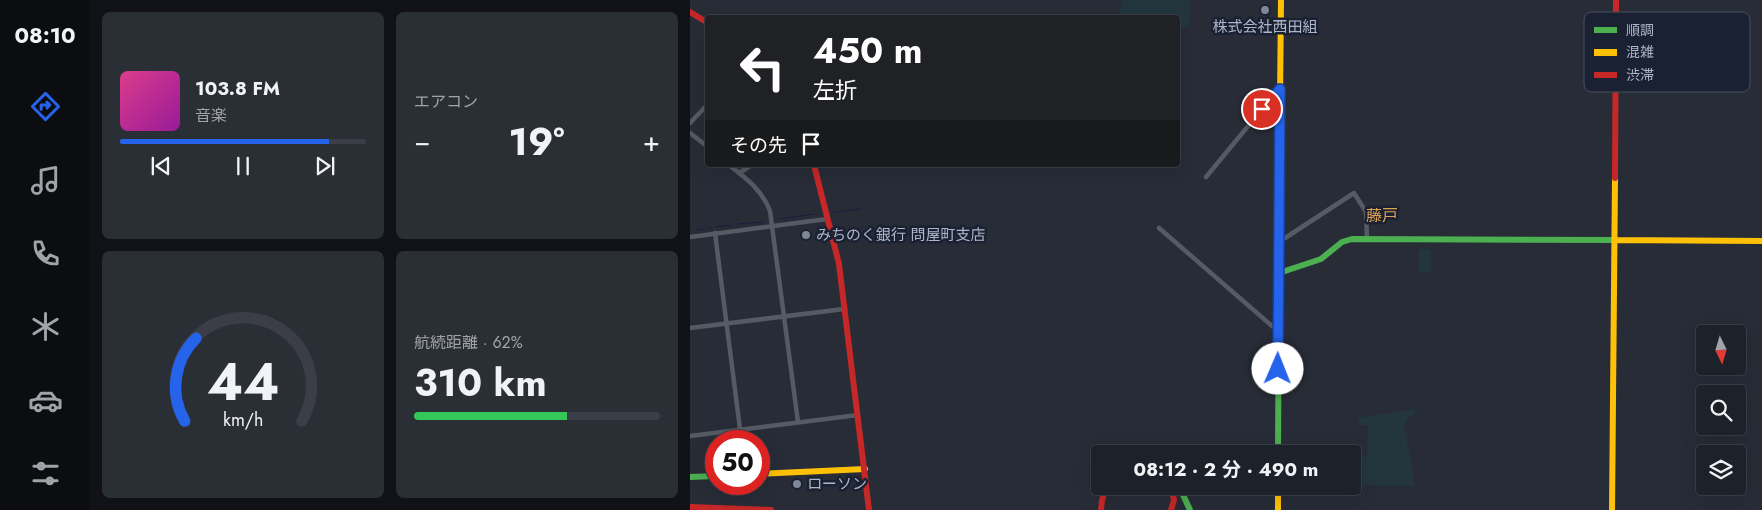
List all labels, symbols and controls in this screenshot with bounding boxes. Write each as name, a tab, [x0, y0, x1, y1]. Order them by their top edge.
marker: 株式会社西田組	[1259, 4, 1271, 16]
legend	[1584, 12, 1750, 92]
place label: 株式会社西田組	[1212, 16, 1318, 38]
text: 08:10	[14, 19, 76, 51]
text: 順調	[1626, 20, 1654, 40]
text: 450 m	[813, 26, 922, 76]
icon: left	[730, 35, 795, 100]
text: 混雑	[1626, 42, 1654, 62]
text: 渋滞	[1626, 65, 1654, 85]
text: 左折	[813, 74, 857, 106]
text: 103.8 FM	[195, 75, 280, 102]
pin	[1241, 88, 1283, 130]
icon: directions	[28, 89, 63, 124]
text: エアコン	[414, 90, 478, 113]
icon: arrive	[1248, 95, 1276, 123]
text: 音楽	[195, 104, 227, 127]
text: 19°	[509, 114, 565, 169]
text: −	[414, 121, 431, 162]
text: +	[643, 121, 660, 162]
icon: arrive	[797, 130, 825, 158]
text: その先	[730, 132, 787, 159]
icon: previous	[147, 152, 175, 180]
icon: pause	[229, 152, 257, 180]
icon: next	[311, 152, 339, 180]
icon: music	[28, 163, 63, 198]
district label: 藤戸	[1366, 204, 1398, 227]
place label: みちのく銀行 問屋町支店	[816, 224, 986, 246]
marker: みちのく銀行 問屋町支店	[800, 229, 812, 241]
icon: phone	[28, 236, 63, 271]
icon: climate	[28, 309, 63, 344]
north arrow	[1696, 325, 1746, 375]
map controls	[1696, 325, 1746, 495]
text: 航続距離 · 62%	[414, 331, 523, 354]
position arrow	[1251, 342, 1303, 394]
text: 44	[207, 344, 279, 420]
text: 310 km	[414, 355, 547, 410]
icon: car	[28, 383, 63, 418]
button: search	[1696, 385, 1746, 435]
text: km/h	[223, 407, 263, 433]
speed limit sign: 50	[705, 430, 770, 495]
button: layers	[1696, 445, 1746, 495]
icon: filters	[28, 456, 63, 491]
text: 08:12 · 2 分 · 490 m	[1134, 456, 1318, 483]
place label: ローソン	[807, 473, 867, 495]
marker: ローソン	[791, 478, 803, 490]

